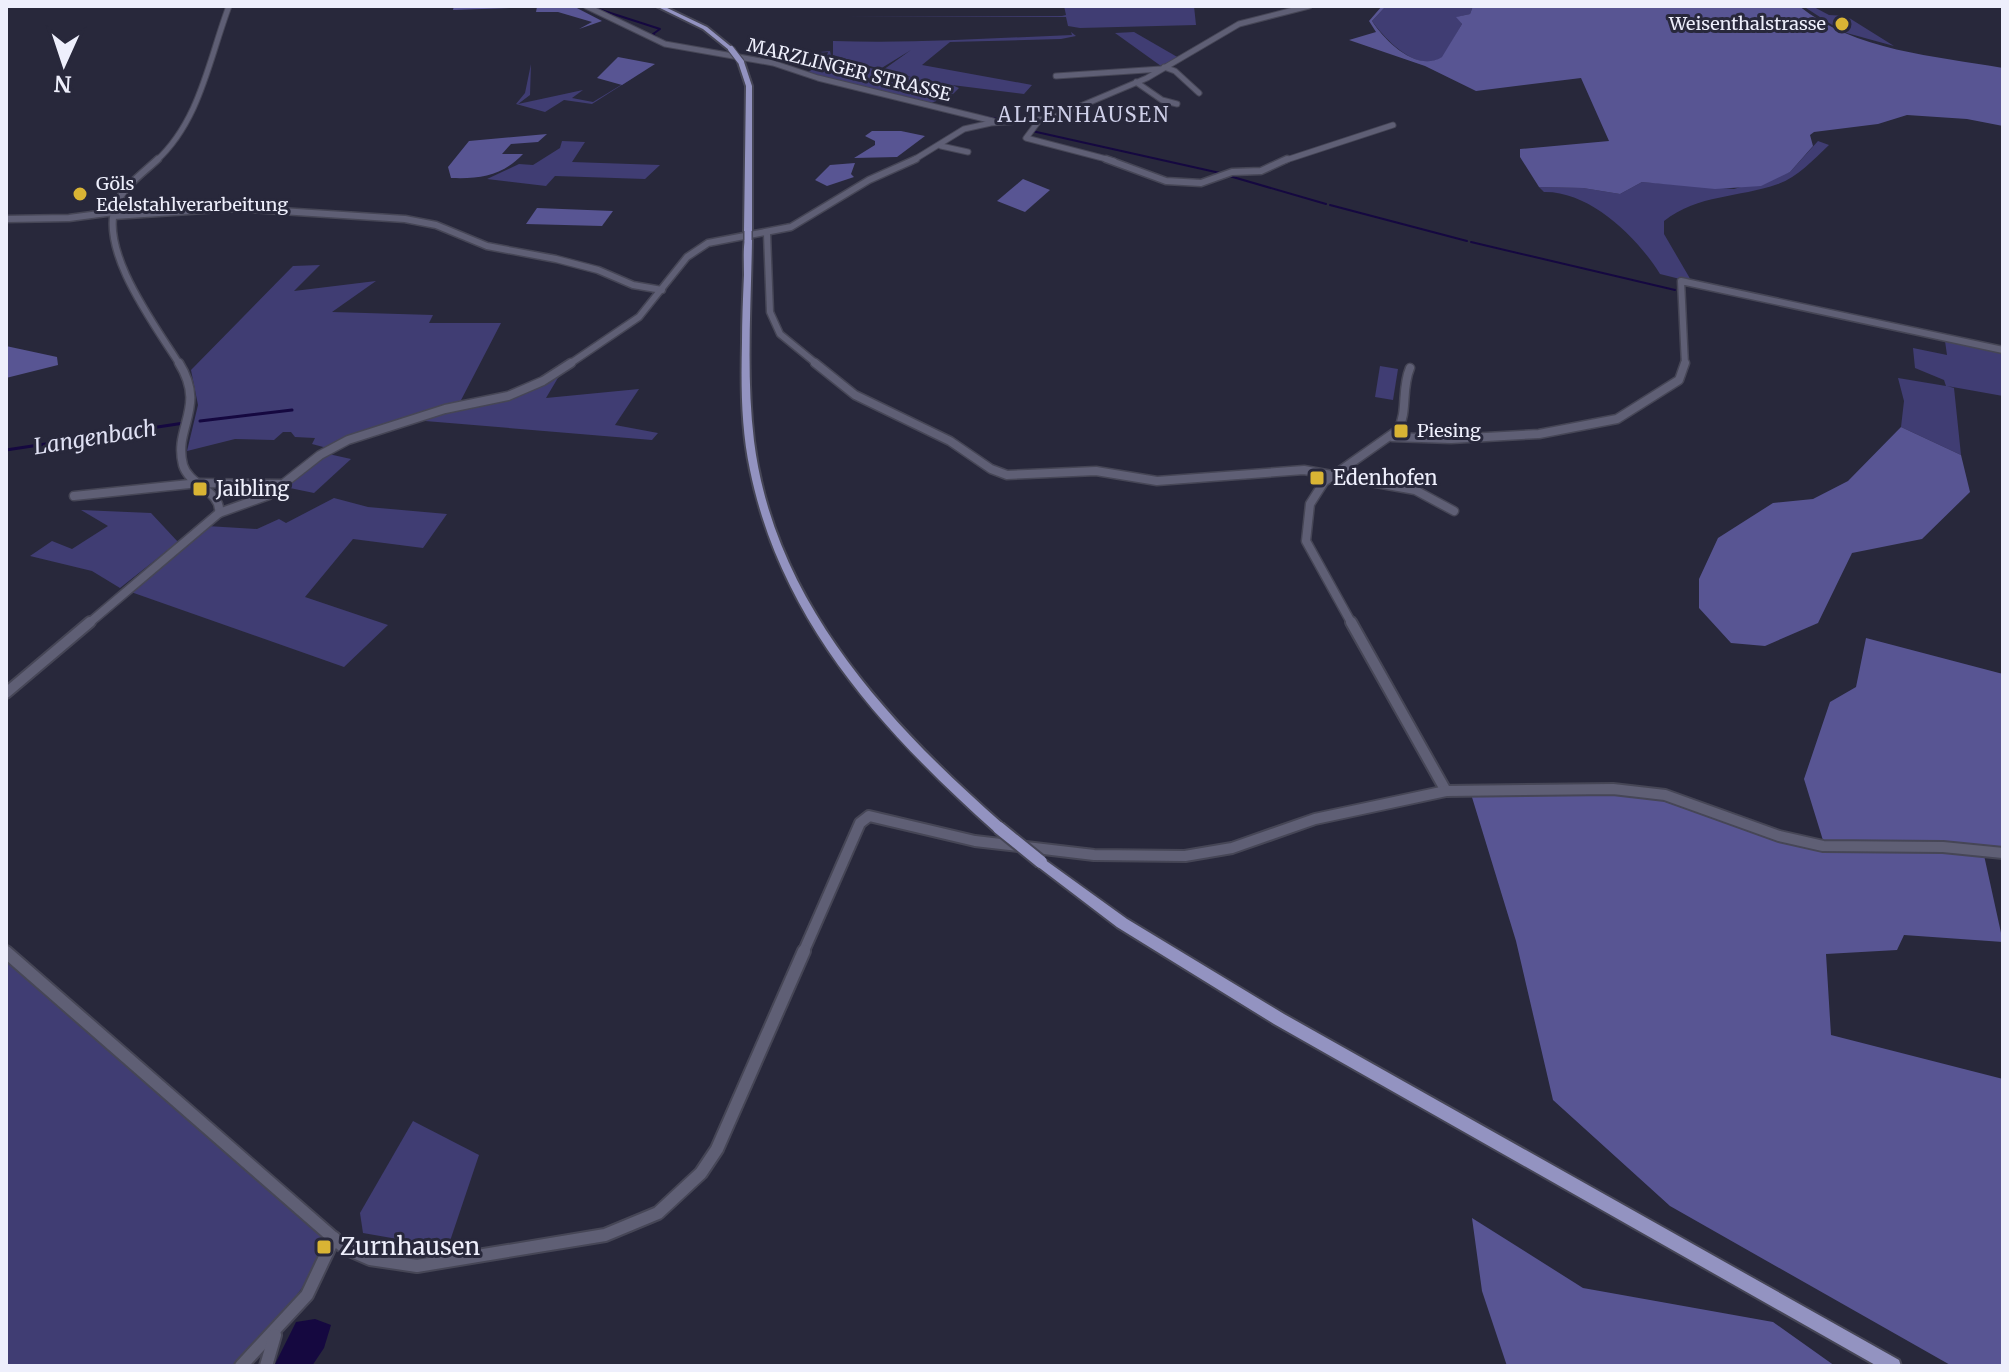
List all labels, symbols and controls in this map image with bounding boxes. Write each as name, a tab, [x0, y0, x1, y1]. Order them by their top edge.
place label: Weisenthalstrasse	[1668, 12, 1826, 35]
marker: Weisenthalstrasse	[1833, 15, 1851, 33]
north arrow	[24, 24, 104, 104]
street label: MARZLINGER STRASSE	[745, 33, 954, 106]
text: N	[53, 70, 72, 98]
district label: ALTENHAUSEN	[997, 102, 1170, 127]
place label: Göls Edelstahlverarbeitung	[96, 172, 288, 216]
marker: Göls Edelstahlverarbeitung	[71, 185, 89, 203]
water label: Langenbach	[32, 413, 158, 461]
place label: Piesing	[1417, 419, 1481, 442]
marker: Piesing	[1392, 422, 1410, 440]
place label: Edenhofen	[1333, 465, 1437, 490]
marker: Edenhofen	[1308, 469, 1326, 487]
place label: Jaibling	[215, 476, 289, 501]
marker: Jaibling	[191, 480, 209, 498]
place label: Zurnhausen	[340, 1231, 480, 1262]
marker: Zurnhausen	[315, 1238, 333, 1256]

